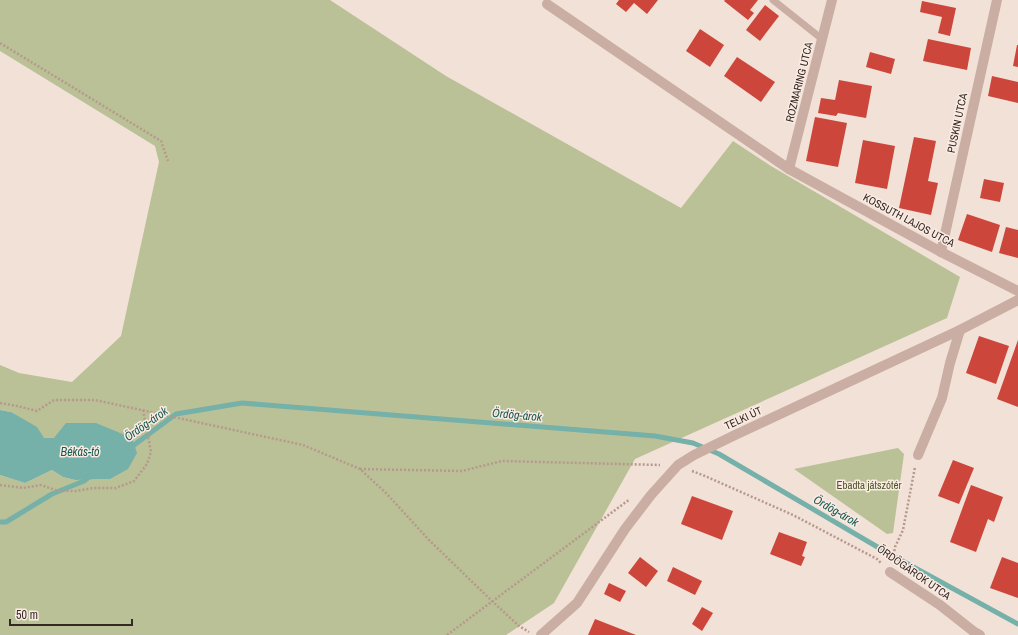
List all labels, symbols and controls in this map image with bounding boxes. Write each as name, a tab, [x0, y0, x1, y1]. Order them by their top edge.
street label: ROZMARING UTCA	[782, 39, 816, 124]
street label: PUSKIN UTCA	[944, 91, 970, 154]
street label: KOSSUTH LAJOS UTCA	[861, 190, 958, 251]
water label: Ördög-árok	[120, 402, 172, 445]
street label: TELKI ÚT	[722, 403, 764, 433]
water label: Ördög-árok	[492, 404, 544, 425]
water label: Békás-tó	[61, 444, 100, 460]
park label: Ebadta játszótér	[836, 478, 902, 492]
water label: Ördög-árok	[810, 491, 863, 531]
street label: ÖRDÖGÁROK UTCA	[874, 541, 954, 603]
scale bar	[10, 601, 132, 627]
text: 50 m	[16, 607, 38, 623]

